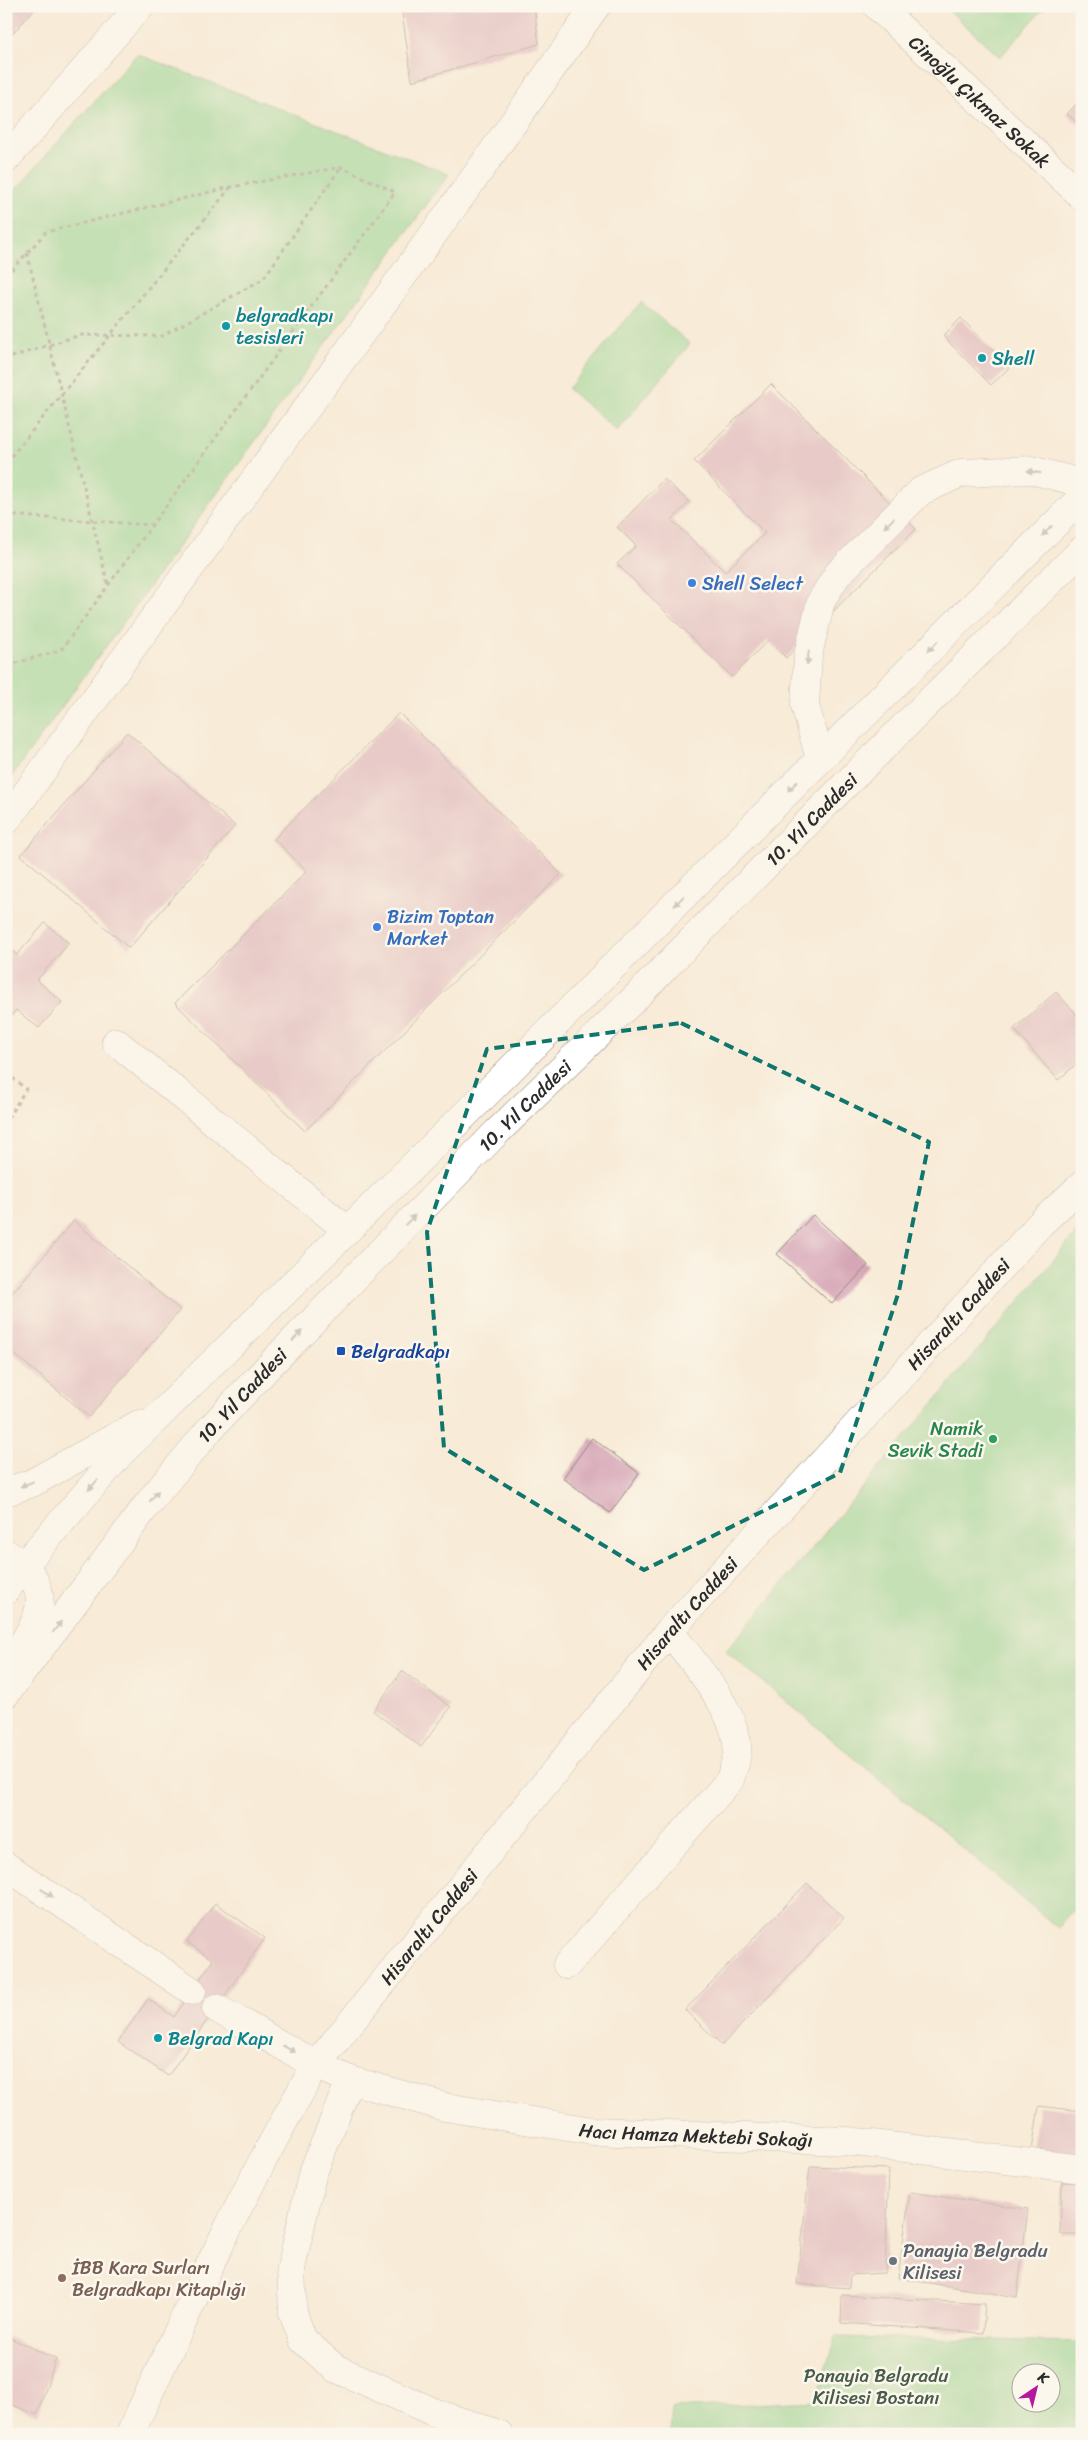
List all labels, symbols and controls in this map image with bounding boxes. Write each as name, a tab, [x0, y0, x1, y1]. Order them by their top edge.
street label: Cinoğlu Çıkmaz Sokak	[901, 27, 1058, 176]
place label: belgradkapı tesisleri	[236, 299, 333, 354]
marker: belgradkapı tesisleri	[220, 320, 232, 332]
place label: Shell	[992, 342, 1035, 375]
marker: Shell	[976, 352, 988, 364]
one-way arrow	[1026, 467, 1042, 475]
one-way arrow	[884, 517, 896, 529]
one-way arrow	[1042, 525, 1054, 537]
place label: Shell Select	[702, 567, 804, 600]
marker: Shell Select	[686, 577, 698, 589]
one-way arrow	[927, 640, 939, 652]
one-way arrow	[804, 650, 812, 666]
street label: 10. Yıl Caddesi	[757, 764, 866, 874]
one-way arrow	[788, 780, 800, 792]
one-way arrow	[673, 895, 685, 907]
place label: Bizim Toptan Market	[387, 900, 494, 955]
marker: Bizim Toptan Market	[371, 921, 383, 933]
street label: 10. Yıl Caddesi	[470, 1051, 580, 1160]
one-way arrow	[404, 1214, 416, 1226]
street label: Hisaraltı Caddesi	[898, 1250, 1019, 1378]
one-way arrow	[291, 1330, 303, 1342]
place label: Belgradkapı	[351, 1335, 450, 1368]
street label: 10. Yıl Caddesi	[189, 1339, 296, 1451]
marker: Belgradkapı	[335, 1345, 347, 1357]
place label: Namik Sevik Stadi	[888, 1412, 984, 1467]
marker: Namik Sevik Stadi	[987, 1433, 999, 1445]
one-way arrow	[87, 1479, 99, 1491]
one-way arrow	[19, 1480, 34, 1488]
one-way arrow	[148, 1490, 159, 1503]
street label: Hisaraltı Caddesi	[627, 1548, 747, 1677]
one-way arrow	[51, 1621, 62, 1634]
street label: Hisaraltı Caddesi	[371, 1860, 487, 1992]
one-way arrow	[40, 1888, 54, 1898]
place label: Belgrad Kapı	[168, 2022, 273, 2055]
marker: Belgrad Kapı	[152, 2032, 164, 2044]
one-way arrow	[282, 2045, 295, 2054]
street label: Hacı Hamza Mektebi Sokağı	[577, 2113, 813, 2157]
place label: Panayia Belgradu Kilisesi	[903, 2234, 1048, 2289]
place label: İBB Kara Surları Belgradkapı Kitaplığı	[71, 2251, 246, 2306]
marker: Panayia Belgradu Kilisesi	[887, 2255, 899, 2267]
marker: İBB Kara Surları Belgradkapı Kitaplığı	[56, 2272, 68, 2284]
park label: Panayia Belgradu Kilisesi Bostanı	[804, 2359, 948, 2414]
north arrow	[1010, 2362, 1060, 2412]
text: K	[1032, 2365, 1055, 2391]

